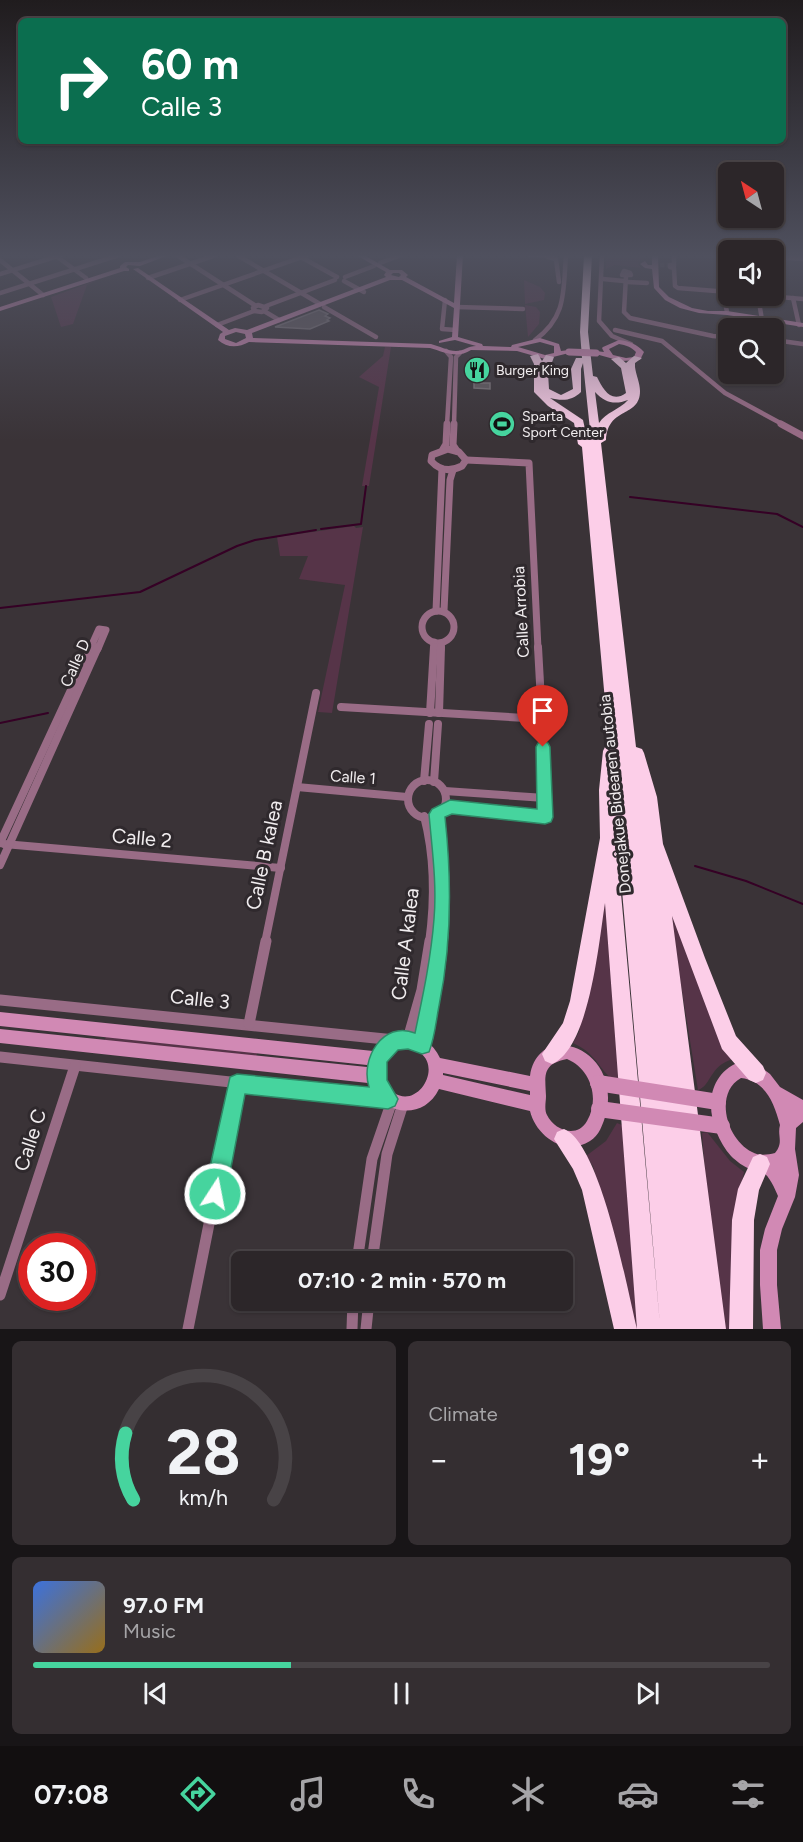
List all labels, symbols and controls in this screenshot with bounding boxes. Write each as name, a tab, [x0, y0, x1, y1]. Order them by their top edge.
text: 60 m	[141, 39, 239, 90]
icon: right	[42, 42, 120, 120]
text: Calle 3	[141, 90, 222, 123]
north arrow	[718, 162, 784, 228]
map controls	[718, 162, 784, 384]
button: sound	[718, 240, 784, 306]
button: search	[718, 318, 784, 384]
restaurant icon: Burger King	[462, 355, 492, 385]
place label: Burger King	[496, 362, 569, 379]
place label: Sparta Sport Center	[522, 408, 604, 441]
sports icon: Sparta Sport Center	[487, 409, 517, 439]
street label: Calle Arrobia	[509, 566, 533, 658]
street label: Calle D	[56, 636, 94, 690]
pin	[517, 685, 568, 747]
street label: Donejakue Bidearen autobia	[595, 693, 635, 895]
icon: arrive	[526, 694, 559, 727]
street label: Calle 1	[329, 766, 377, 788]
street label: Calle B kalea	[241, 798, 287, 912]
street label: Calle 2	[111, 823, 173, 853]
street label: Calle A kalea	[386, 886, 424, 1002]
street label: Calle 3	[169, 984, 231, 1014]
street label: Calle C	[9, 1106, 51, 1174]
position arrow	[183, 1162, 247, 1226]
speed limit sign: 30	[18, 1233, 96, 1311]
text: 07:10 · 2 min · 570 m	[298, 1267, 506, 1294]
text: Climate	[429, 1402, 498, 1426]
text: 28	[167, 1415, 241, 1490]
text: 19°	[568, 1432, 630, 1486]
text: −	[429, 1440, 449, 1479]
text: +	[749, 1440, 770, 1479]
text: km/h	[179, 1485, 228, 1510]
text: 97.0 FM	[123, 1592, 204, 1619]
text: Music	[123, 1619, 176, 1643]
icon: previous	[139, 1677, 172, 1710]
icon: pause	[385, 1677, 418, 1710]
icon: next	[631, 1677, 664, 1710]
icon: directions	[177, 1773, 219, 1815]
icon: music	[287, 1773, 329, 1815]
icon: phone	[397, 1773, 439, 1815]
icon: climate	[507, 1773, 549, 1815]
icon: car	[617, 1773, 659, 1815]
icon: filters	[727, 1773, 769, 1815]
text: 07:08	[34, 1778, 109, 1811]

